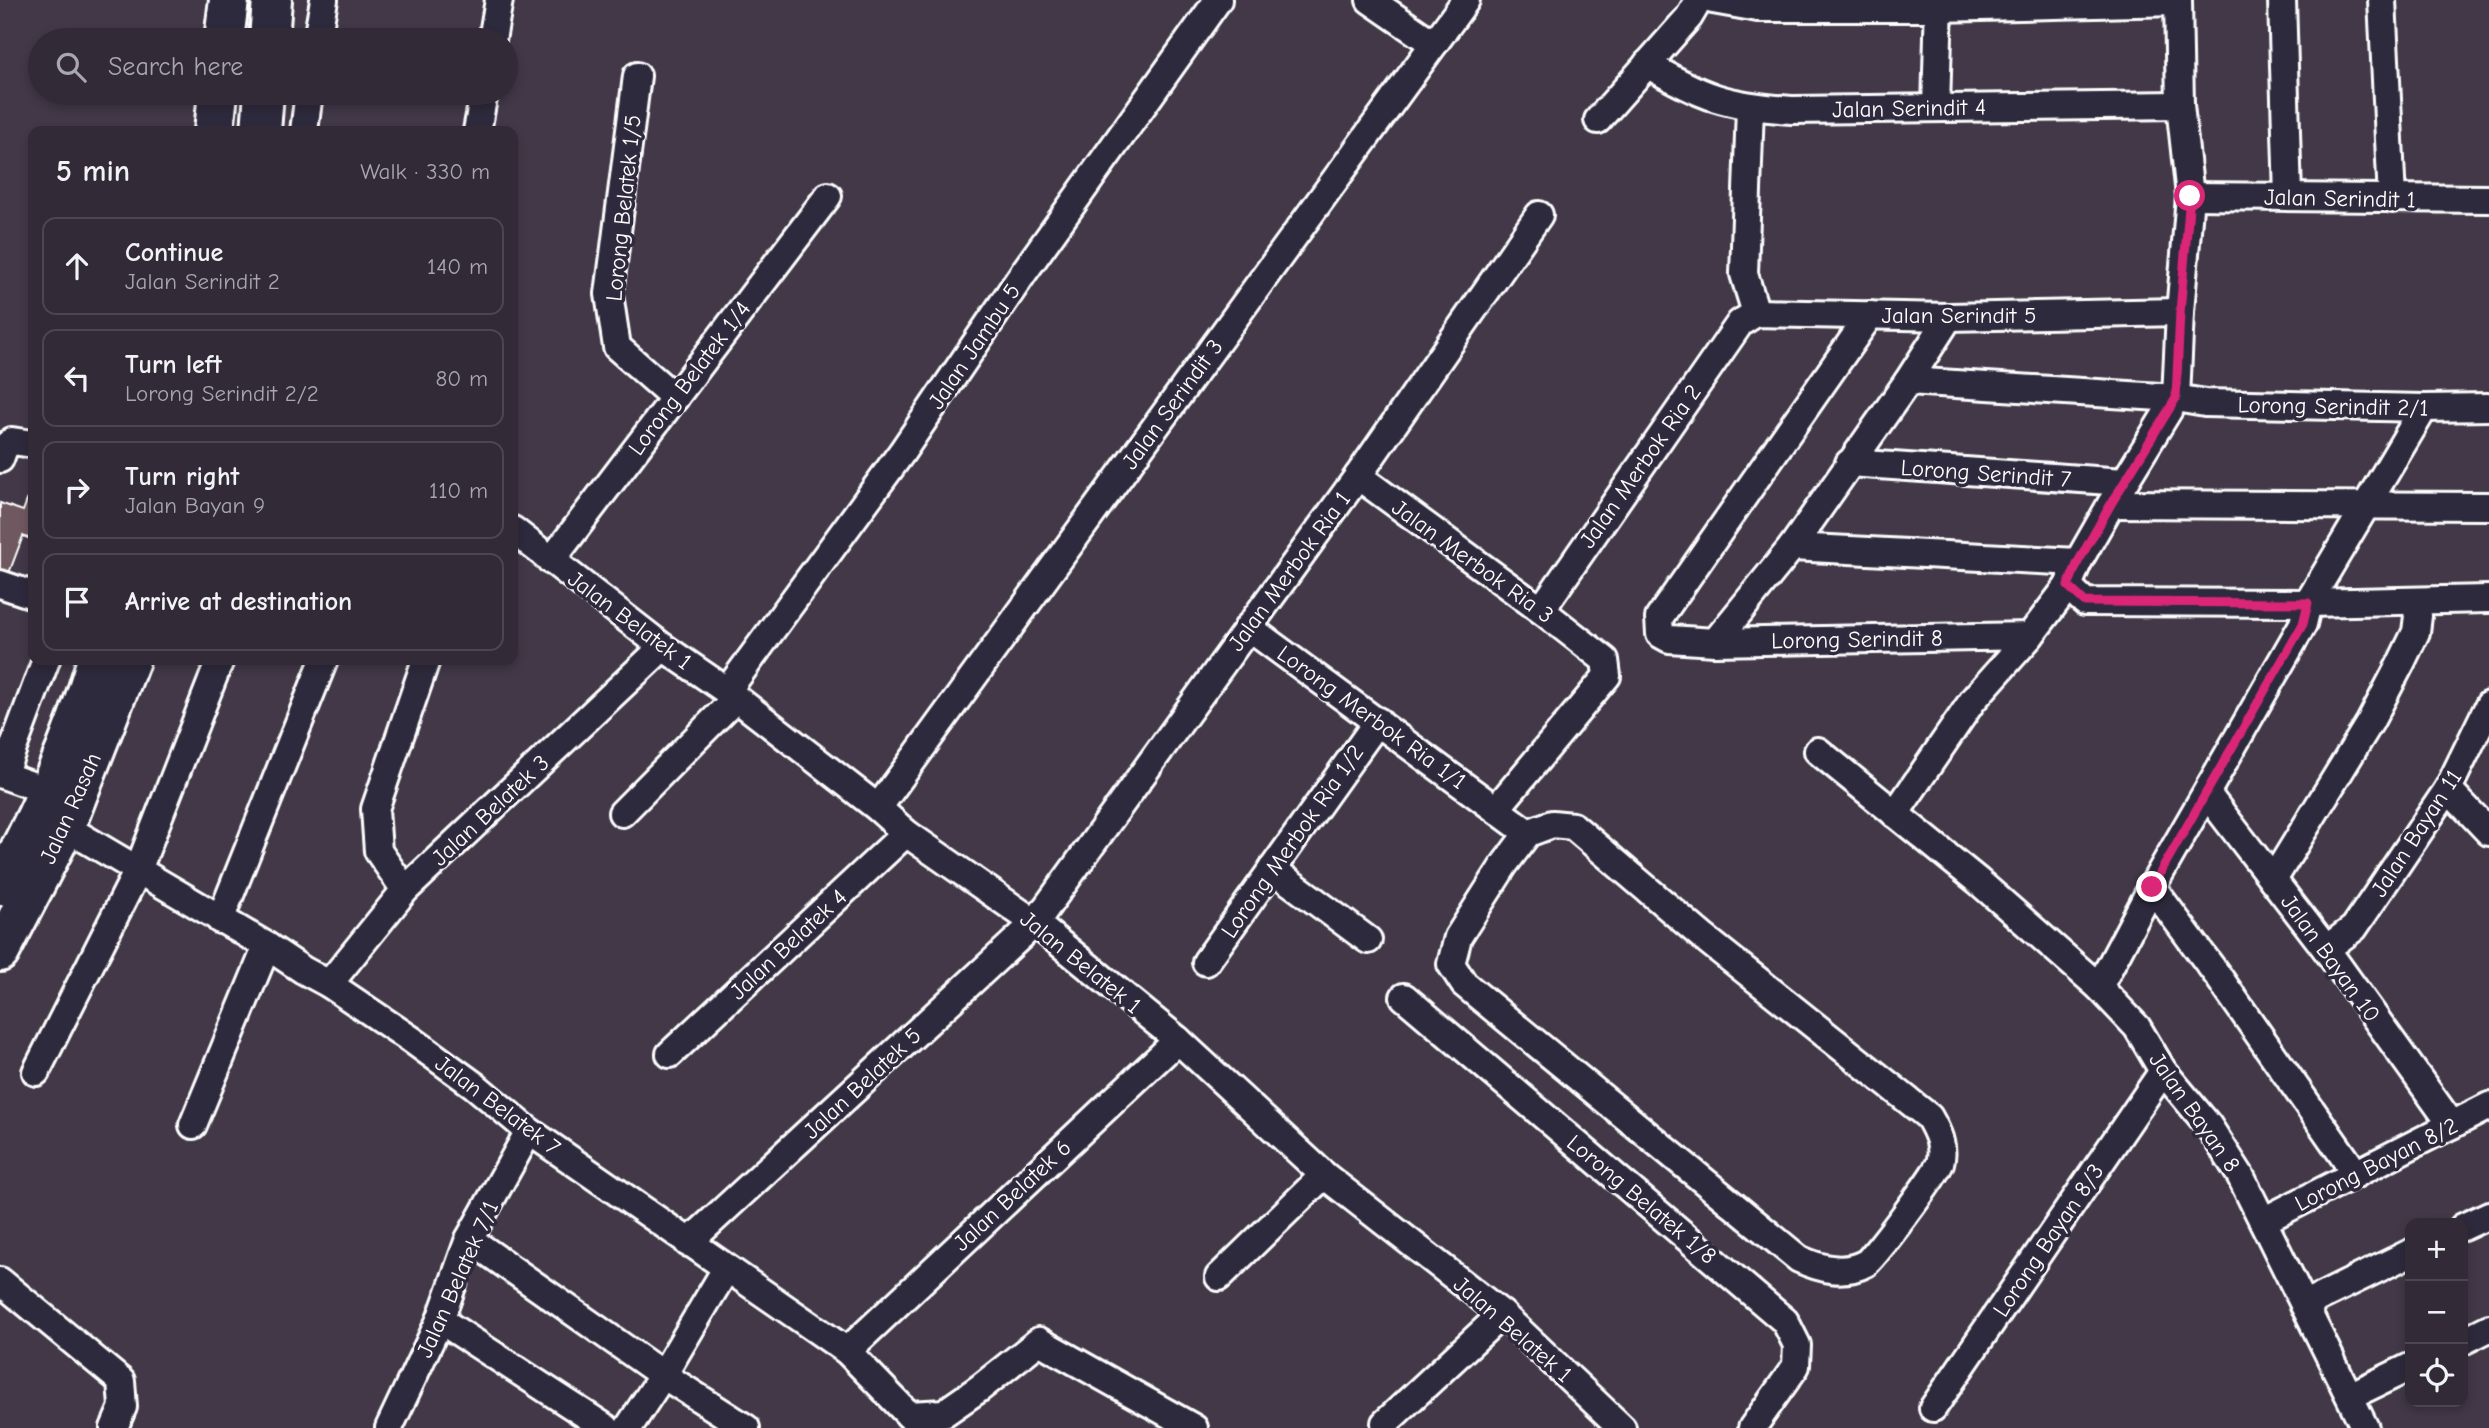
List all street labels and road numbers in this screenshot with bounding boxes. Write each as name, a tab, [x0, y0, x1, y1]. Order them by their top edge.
street label: Jalan Serindit 4	[1832, 94, 1986, 123]
street label: Lorong Belatek 1/5	[600, 113, 647, 303]
street label: Jalan Serindit 1	[2264, 184, 2416, 213]
street label: Jalan Jambu 5	[923, 279, 1026, 414]
street label: Lorong Belatek 1/4	[623, 296, 756, 461]
street label: Jalan Serindit 5	[1881, 302, 2037, 329]
street label: Jalan Serindit 3	[1116, 334, 1229, 475]
street label: Jalan Merbok Ria 2	[1574, 379, 1707, 553]
street label: Lorong Serindit 2/1	[2237, 391, 2429, 422]
street label: Lorong Serindit 7	[1900, 454, 2072, 493]
street label: Jalan Merbok Ria 1	[1222, 486, 1356, 656]
street label: Jalan Merbok Ria 3	[1387, 494, 1559, 629]
street label: Jalan Belatek 1	[563, 565, 697, 676]
street label: Lorong Serindit 8	[1771, 625, 1943, 654]
street label: Lorong Merbok Ria 1/1	[1272, 640, 1471, 795]
street label: Lorong Merbok Ria 1/2	[1215, 739, 1369, 943]
street label: Jalan Rasah	[34, 748, 107, 868]
street label: Jalan Belatek 3	[426, 749, 554, 871]
street label: Jalan Bayan 11	[2365, 765, 2468, 902]
street label: Jalan Belatek 4	[724, 883, 852, 1005]
street label: Jalan Bayan 10	[2275, 889, 2386, 1027]
street label: Jalan Belatek 1	[1015, 905, 1147, 1019]
street label: Jalan Belatek 5	[798, 1022, 927, 1145]
street label: Jalan Bayan 8	[2143, 1047, 2246, 1177]
street label: Jalan Belatek 7	[430, 1050, 566, 1161]
street label: Lorong Bayan 8/2	[2290, 1112, 2462, 1217]
street label: Lorong Belatek 1/8	[1561, 1129, 1722, 1270]
street label: Jalan Belatek 6	[948, 1134, 1077, 1257]
street label: Lorong Bayan 8/3	[1987, 1159, 2110, 1322]
street label: Jalan Belatek 7/1	[411, 1197, 504, 1362]
street label: Jalan Belatek 1	[1448, 1271, 1577, 1388]

